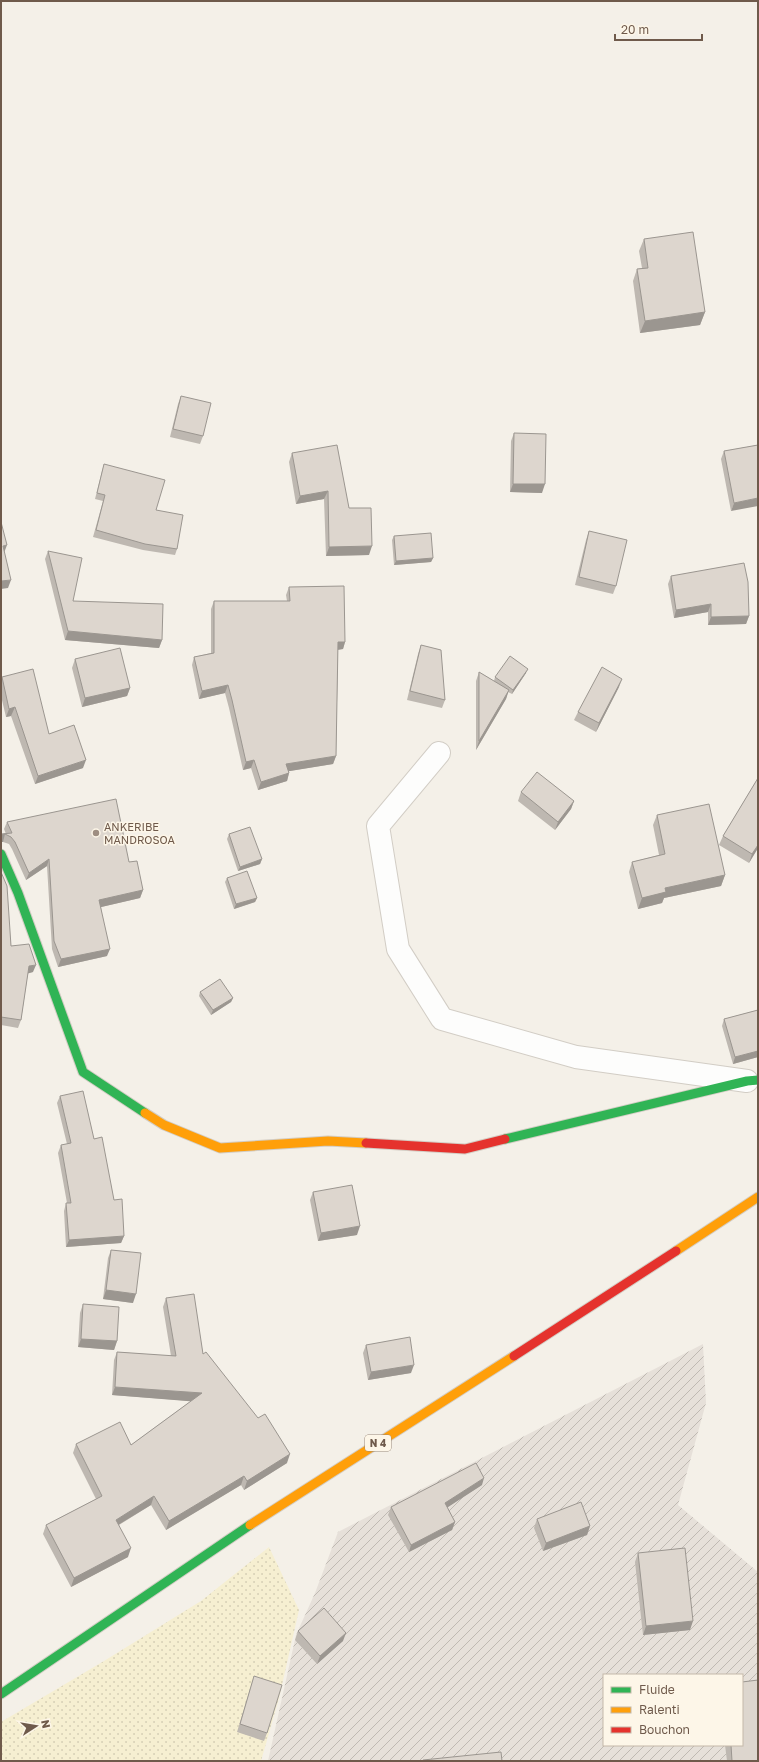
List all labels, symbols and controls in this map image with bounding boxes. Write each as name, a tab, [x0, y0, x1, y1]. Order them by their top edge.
scale bar	[615, 16, 702, 42]
text: 20 m	[621, 22, 649, 37]
place label: ANKERIBE MANDROSOA	[104, 820, 175, 846]
marker: ANKERIBE MANDROSOA	[91, 828, 101, 838]
road number: N 4	[365, 1435, 391, 1451]
legend	[603, 1674, 743, 1746]
text: Fluide	[639, 1682, 675, 1697]
text: Ralenti	[639, 1702, 680, 1717]
north arrow	[16, 1706, 56, 1746]
text: N	[39, 1718, 53, 1729]
text: Bouchon	[639, 1722, 690, 1737]

